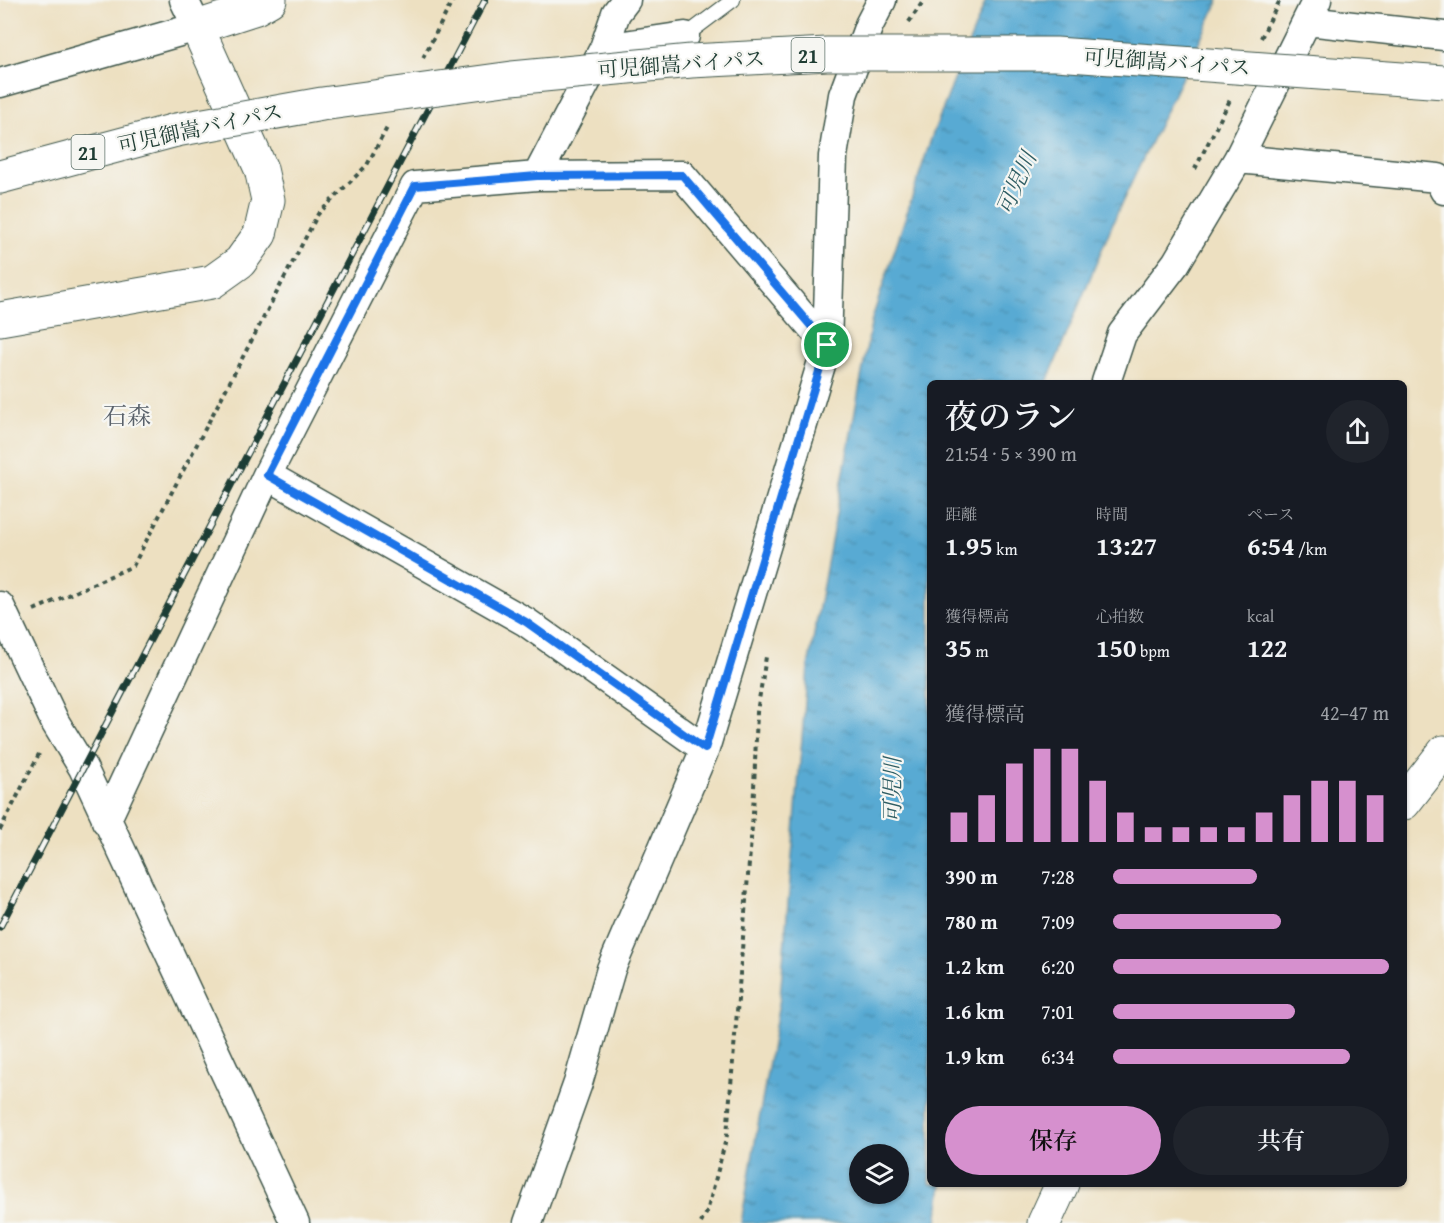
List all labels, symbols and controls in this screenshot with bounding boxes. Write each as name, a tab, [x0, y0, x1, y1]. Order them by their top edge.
road number: 21	[792, 38, 824, 72]
street label: 可児御嵩バイパス	[1082, 41, 1252, 83]
street label: 可児御嵩バイパス	[596, 43, 766, 85]
street label: 可児御嵩バイパス	[115, 95, 285, 161]
road number: 21	[72, 135, 104, 169]
water label: 可児川	[988, 145, 1045, 220]
pin	[801, 319, 852, 370]
icon: arrive	[810, 328, 843, 361]
text: 夜のラン	[945, 392, 1077, 440]
district label: 石森	[103, 398, 151, 433]
button: share	[1326, 400, 1389, 463]
text: 21:54 · 5 × 390 m	[945, 439, 1077, 468]
text: 距離	[945, 502, 977, 526]
text: 時間	[1096, 502, 1128, 526]
text: ペース	[1247, 502, 1294, 526]
text: 1.95	[945, 526, 993, 565]
text: 13:27	[1096, 526, 1157, 565]
text: 6:54	[1247, 526, 1295, 565]
text: km	[993, 537, 1017, 561]
text: /km	[1295, 537, 1327, 561]
text: 獲得標高	[945, 604, 1009, 628]
text: 心拍数	[1096, 604, 1144, 628]
text: kcal	[1247, 604, 1274, 628]
text: 35	[945, 628, 972, 667]
text: 150	[1096, 628, 1136, 667]
text: 122	[1247, 628, 1287, 667]
text: m	[972, 639, 989, 663]
text: bpm	[1136, 639, 1170, 663]
text: 42–47 m	[1320, 698, 1389, 727]
text: 獲得標高	[945, 699, 1025, 728]
water label: 可児川	[876, 755, 908, 823]
text: 390 m	[945, 862, 998, 891]
text: 7:28	[1041, 862, 1075, 891]
text: 780 m	[945, 907, 998, 936]
text: 7:09	[1041, 907, 1075, 936]
text: 1.2 km	[945, 952, 1004, 981]
text: 6:20	[1041, 952, 1075, 981]
text: 1.6 km	[945, 997, 1004, 1026]
text: 7:01	[1041, 997, 1075, 1026]
text: 1.9 km	[945, 1042, 1004, 1071]
text: 6:34	[1041, 1042, 1075, 1071]
button: 保存	[945, 1106, 1161, 1175]
button: 共有	[1173, 1106, 1389, 1175]
map controls	[849, 1144, 909, 1204]
button: layers	[849, 1144, 909, 1204]

